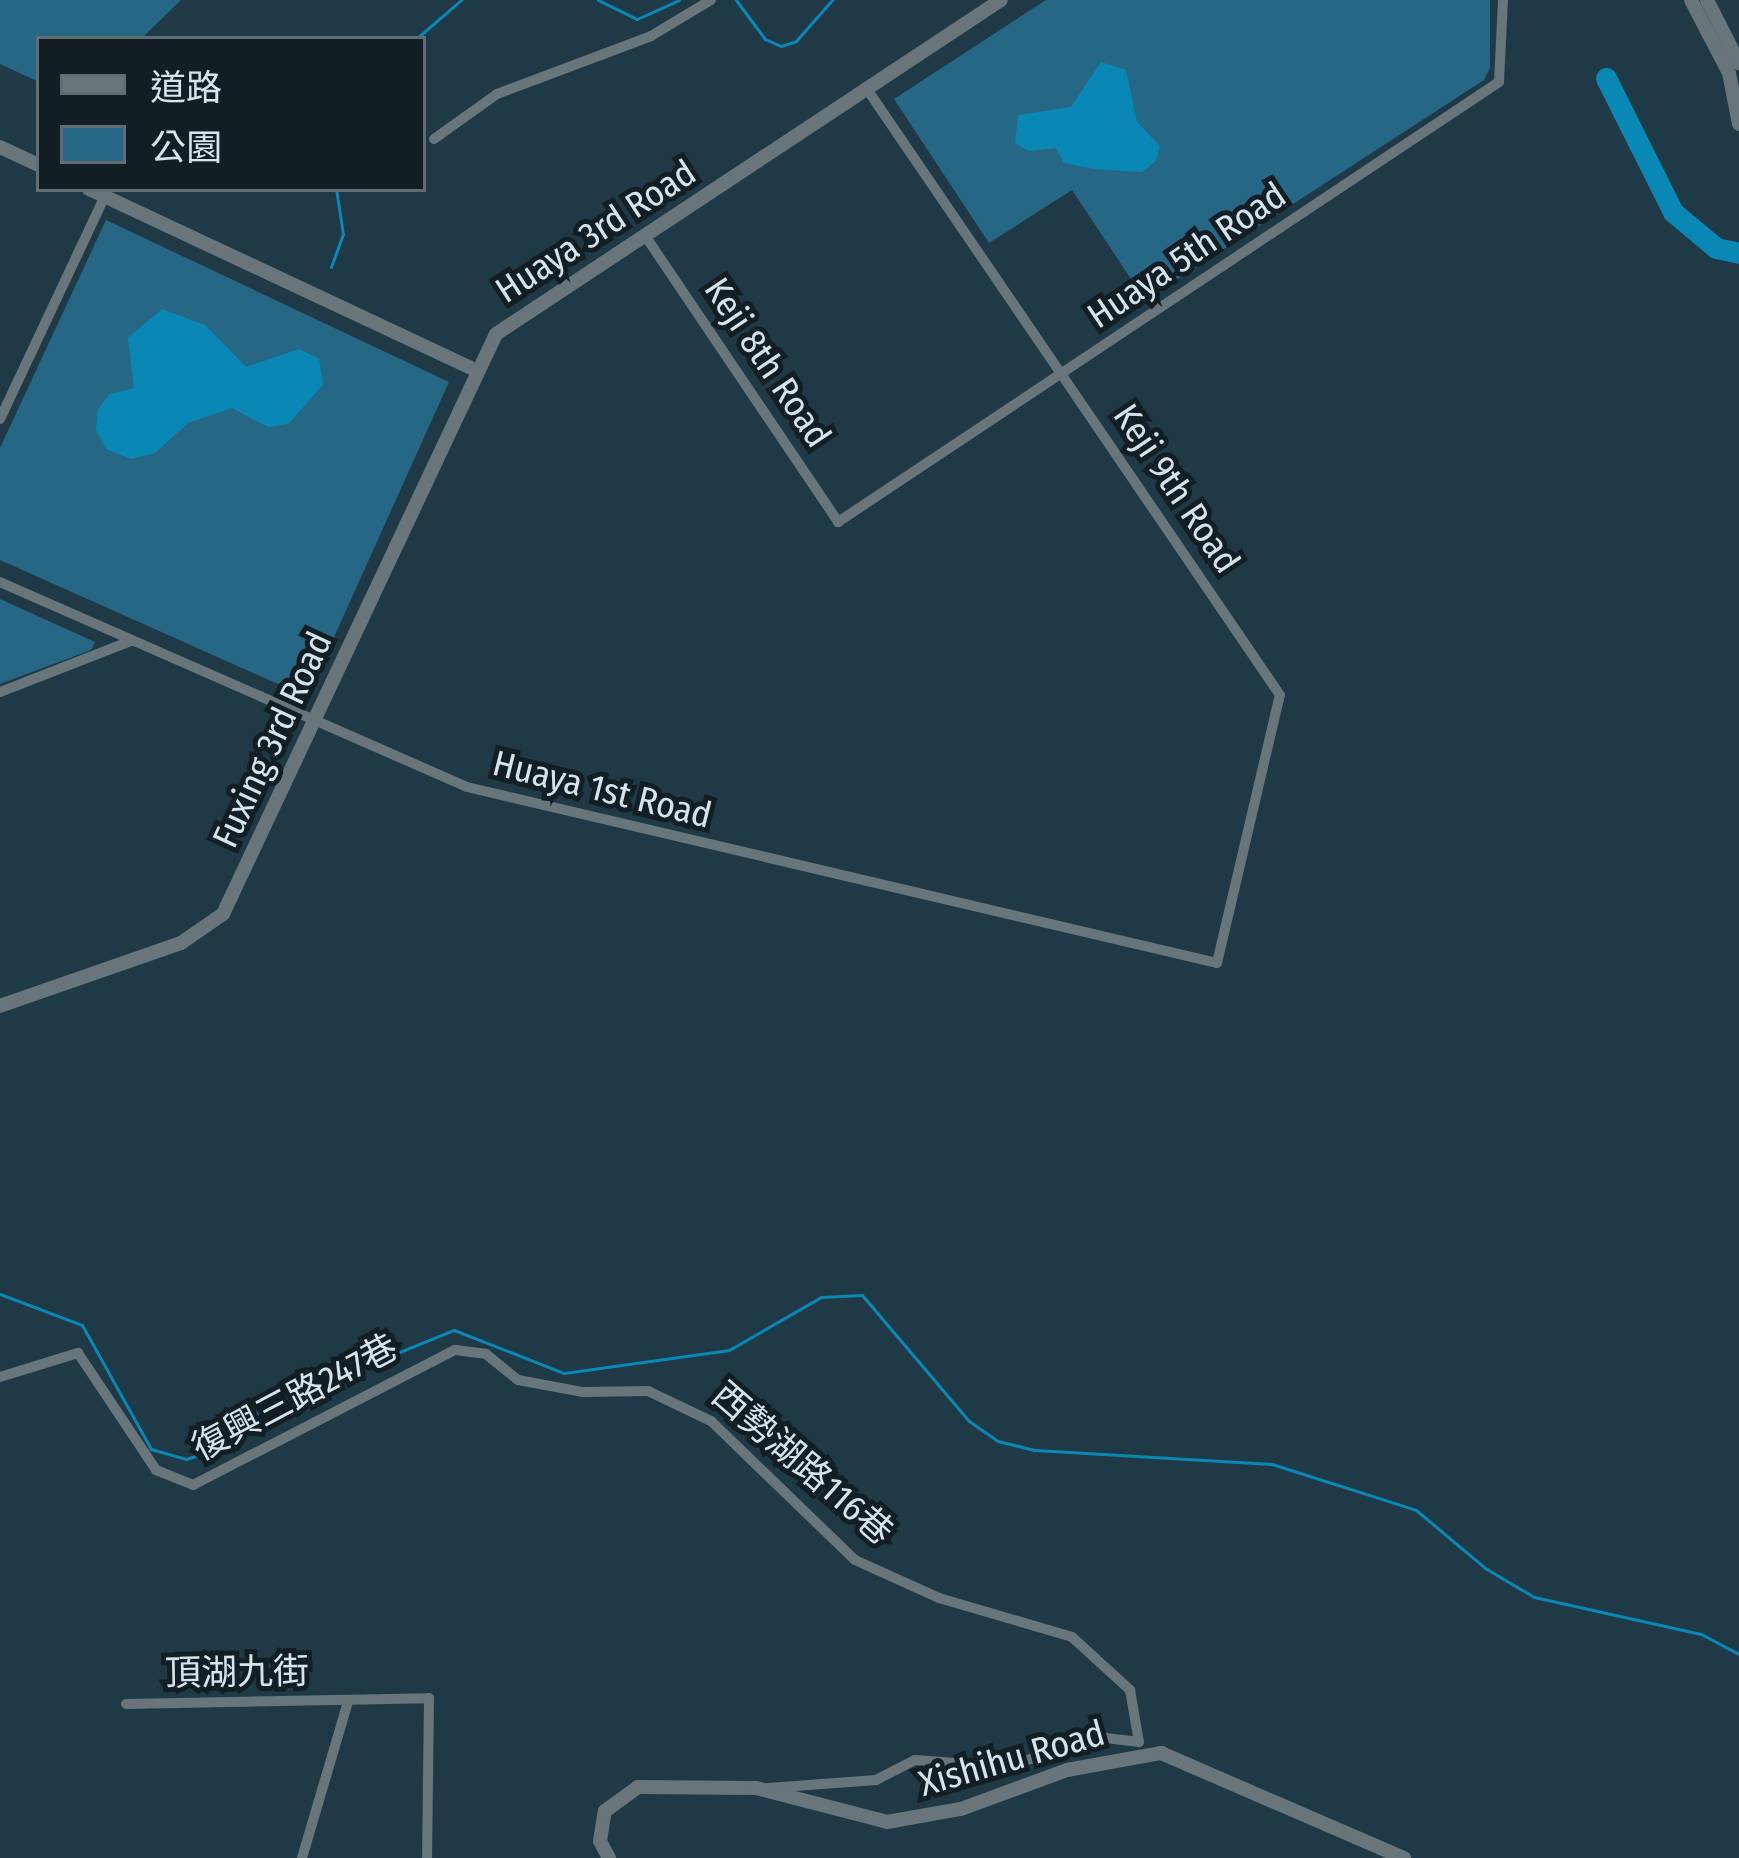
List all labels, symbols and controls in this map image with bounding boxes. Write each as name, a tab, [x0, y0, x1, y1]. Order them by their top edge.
legend	[36, 36, 426, 192]
text: 道路	[150, 66, 222, 110]
text: 公園	[150, 126, 222, 170]
street label: Huaya 3rd Road	[488, 151, 704, 313]
street label: Huaya 5th Road	[1080, 174, 1294, 338]
street label: Keji 8th Road	[695, 270, 839, 456]
street label: Keji 9th Road	[1104, 396, 1248, 582]
street label: Fuxing 3rd Road	[204, 625, 342, 855]
street label: Huaya 1st Road	[488, 742, 716, 838]
street label: 復興三路247巷	[185, 1326, 405, 1470]
street label: 西勢湖路116巷	[703, 1374, 901, 1554]
street label: 頂湖九街	[165, 1650, 309, 1696]
street label: Xishihu Road	[914, 1712, 1110, 1806]

